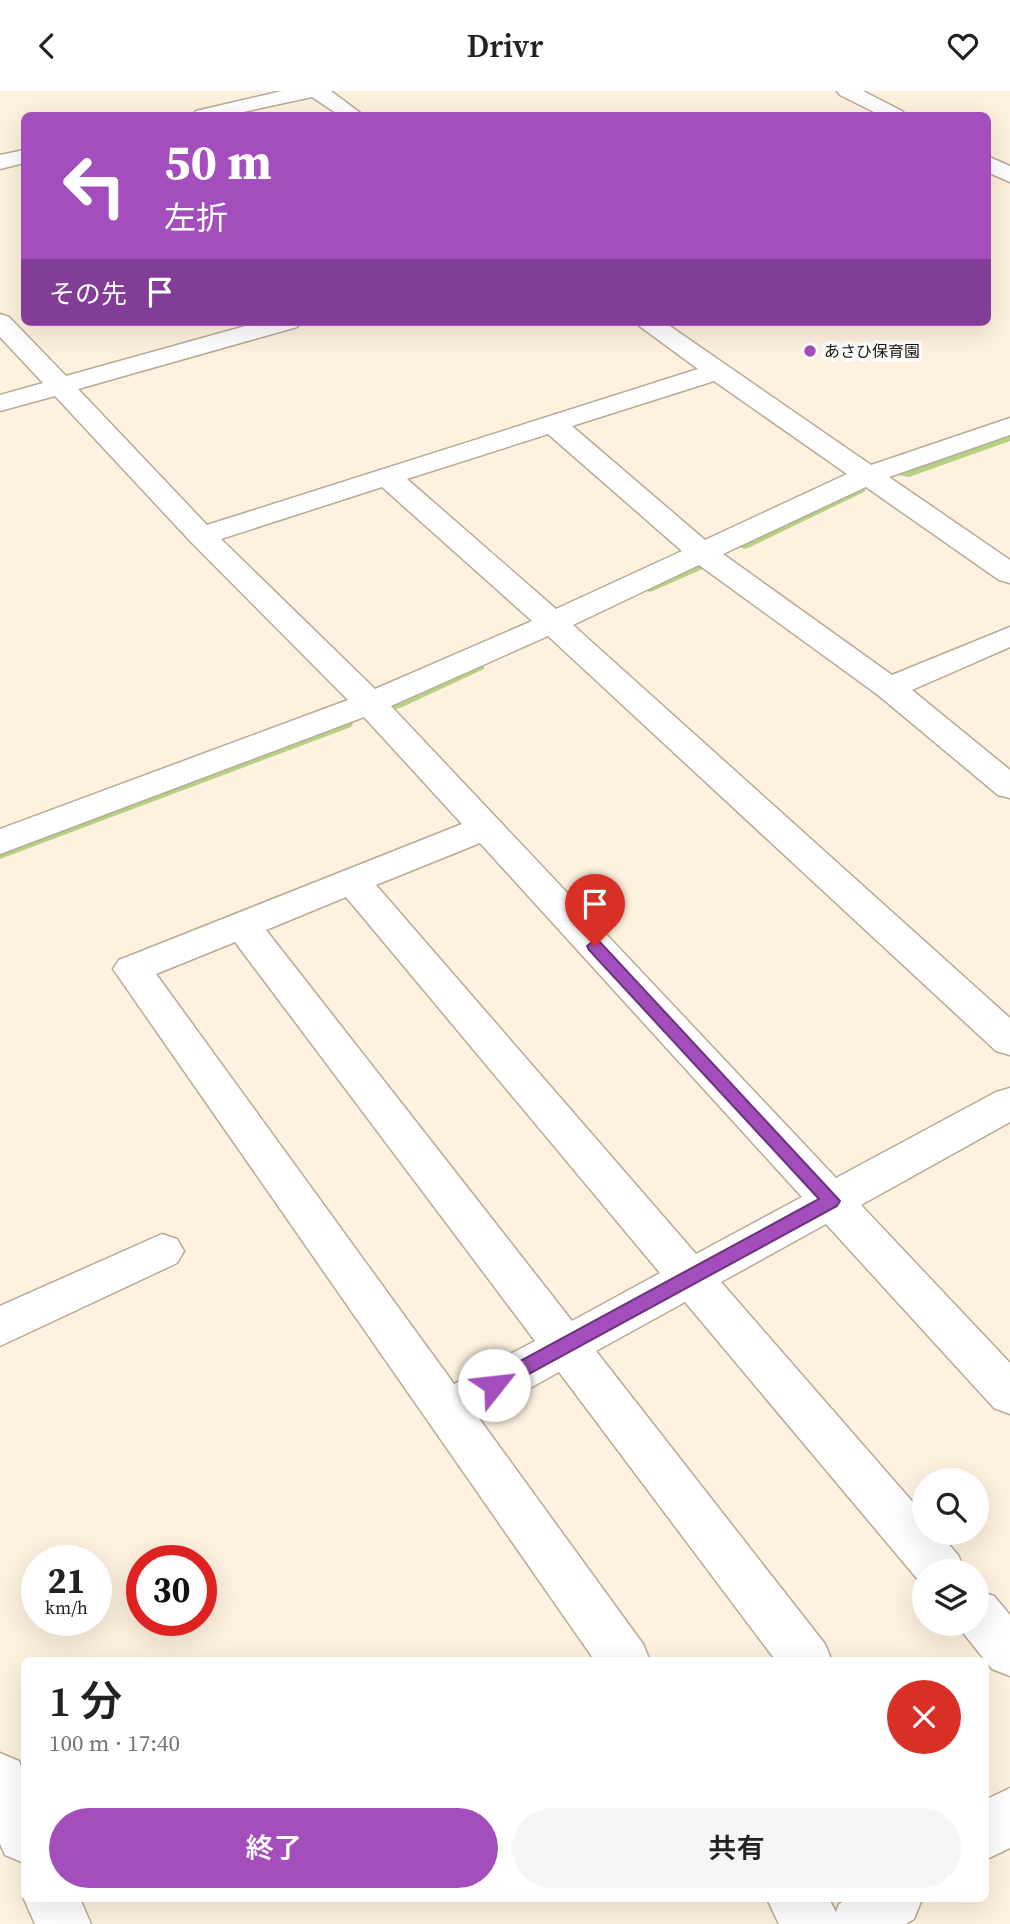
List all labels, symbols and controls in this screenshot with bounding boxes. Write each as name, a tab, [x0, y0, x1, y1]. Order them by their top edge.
text: Drivr	[467, 24, 543, 68]
icon: back	[28, 27, 66, 65]
icon: heart	[944, 27, 982, 65]
text: 50 m	[164, 128, 272, 195]
icon: left	[49, 140, 140, 231]
text: 左折	[164, 196, 228, 240]
icon: arrive	[141, 273, 179, 311]
text: その先	[49, 276, 127, 312]
place label: あさひ保育園	[824, 340, 920, 362]
marker: あさひ保育園	[802, 343, 818, 359]
pin	[565, 874, 625, 946]
icon: arrive	[576, 885, 614, 923]
position arrow	[457, 1348, 531, 1422]
map controls	[912, 1468, 989, 1636]
button: search	[912, 1468, 989, 1545]
speed limit sign: 30	[126, 1545, 217, 1636]
text: 21	[48, 1557, 85, 1605]
button: layers	[912, 1559, 989, 1636]
text: km/h	[45, 1595, 88, 1620]
text: 1 分	[49, 1672, 122, 1730]
button: close	[887, 1680, 961, 1754]
text: 100 m · 17:40	[49, 1727, 180, 1759]
button: 終了	[49, 1808, 498, 1888]
button: 共有	[512, 1808, 961, 1888]

